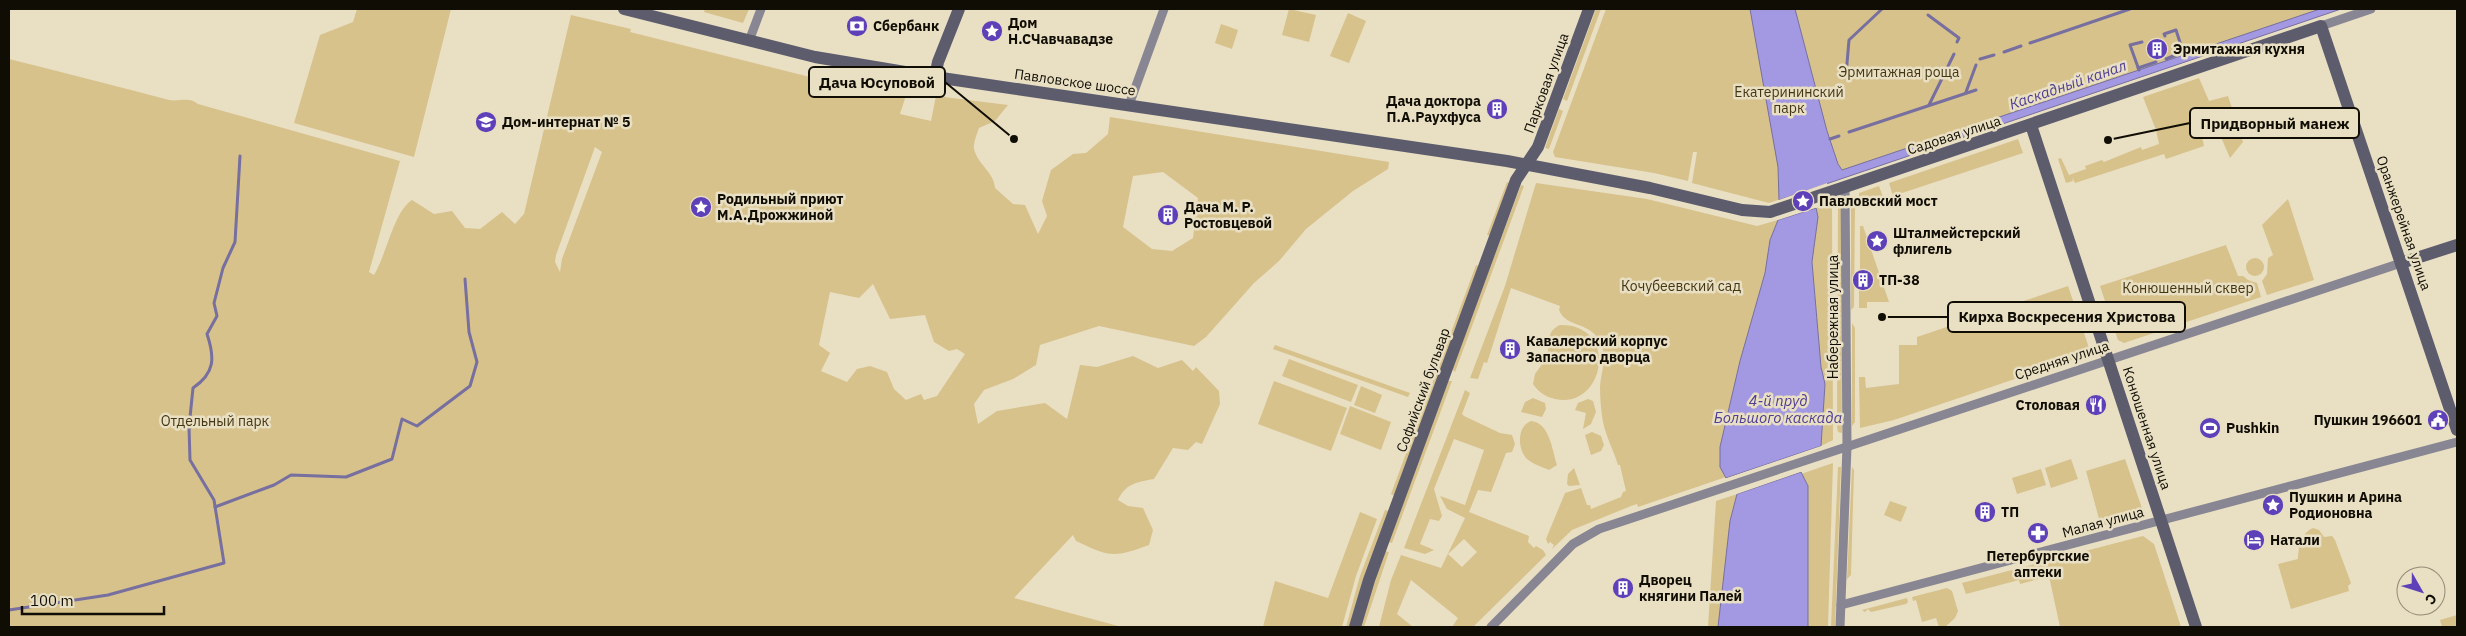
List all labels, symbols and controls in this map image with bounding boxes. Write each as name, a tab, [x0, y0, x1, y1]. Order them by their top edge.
bank icon: Сбербанк	[845, 14, 869, 38]
place label: Дом Н.СЧавчавадзе	[1008, 14, 1113, 48]
place label: Сбербанк	[873, 17, 939, 35]
place icon: Дом Н.СЧавчавадзе	[980, 19, 1004, 43]
street label: Парковая улица	[1520, 30, 1573, 136]
building icon: Эрмитажная кухня	[2145, 37, 2169, 61]
place label: Эрмитажная кухня	[2173, 40, 2305, 58]
water label: Каскадный канал	[2007, 56, 2129, 113]
park label: Эрмитажная роща	[1838, 63, 1960, 81]
street label: Павловское шоссе	[1013, 65, 1137, 99]
callout: Дача Юсуповой	[809, 67, 945, 97]
text: Дача Юсуповой	[819, 73, 935, 92]
park label: Екатерининский парк	[1734, 83, 1844, 117]
place label: Дача доктора П.А.Раухфуса	[1386, 92, 1481, 126]
building icon: Дача доктора П.А.Раухфуса	[1485, 97, 1509, 121]
callout: Придворный манеж	[2190, 108, 2359, 138]
school or university icon: Дом-интернат № 5	[474, 110, 498, 134]
street label: Садовая улица	[1905, 111, 2004, 159]
place label: Дом-интернат № 5	[502, 113, 630, 131]
text: Придворный манеж	[2201, 114, 2349, 133]
street label: Оранжерейная улица	[2372, 153, 2436, 293]
place icon: Павловский мост	[1791, 189, 1815, 213]
place label: Родильный приют М.А.Дрожжиной	[717, 190, 844, 224]
place label: Павловский мост	[1819, 192, 1938, 210]
place icon: Родильный приют М.А.Дрожжиной	[689, 195, 713, 219]
place label: Дача М. Р. Ростовцевой	[1184, 198, 1272, 232]
building icon: Дача М. Р. Ростовцевой	[1156, 203, 1180, 227]
place label: Шталмейстерский флигель	[1893, 224, 2021, 258]
place icon: Шталмейстерский флигель	[1865, 229, 1889, 253]
street label: Набережная улица	[1824, 254, 1842, 379]
building icon: ТП-38	[1851, 268, 1875, 292]
place label: ТП-38	[1879, 271, 1920, 289]
park label: Кочубеевский сад	[1621, 277, 1741, 295]
park label: Конюшенный сквер	[2122, 279, 2254, 297]
callout: Кирха Воскресения Христова	[1948, 302, 2185, 332]
text: Кирха Воскресения Христова	[1958, 307, 2176, 326]
street label: Софийский бульвар	[1392, 325, 1454, 455]
place label: Кавалерский корпус Запасного дворца	[1526, 332, 1668, 366]
street label: Средняя улица	[2013, 336, 2112, 384]
building icon: Кавалерский корпус Запасного дворца	[1498, 337, 1522, 361]
street label: Конюшенная улица	[2119, 364, 2176, 492]
water label: 4-й пруд Большого каскада	[1714, 391, 1843, 427]
restaurant icon: Столовая	[2084, 393, 2108, 417]
place label: Столовая	[2016, 396, 2080, 414]
public building icon: Пушкин 196601	[2426, 408, 2450, 432]
place label: Пушкин 196601	[2314, 411, 2423, 429]
park label: Отдельный парк	[161, 412, 270, 430]
sports icon: Pushkin	[2198, 416, 2222, 440]
place label: Pushkin	[2226, 419, 2279, 437]
place label: Пушкин и Арина Родионовна	[2289, 488, 2402, 522]
place icon: Пушкин и Арина Родионовна	[2261, 493, 2285, 517]
building icon: ТП	[1973, 500, 1997, 524]
street label: Малая улица	[2060, 502, 2146, 542]
place label: ТП	[2001, 503, 2019, 521]
pharmacy icon: Петербургские аптеки	[2026, 521, 2050, 545]
hotel icon: Натали	[2242, 528, 2266, 552]
place label: Натали	[2270, 531, 2320, 549]
place label: Петербургские аптеки	[1987, 547, 2090, 581]
north arrow	[2396, 566, 2446, 616]
place label: Дворец княгини Палей	[1639, 571, 1742, 605]
building icon: Дворец княгини Палей	[1611, 576, 1635, 600]
scale bar	[22, 584, 165, 616]
text: С	[2421, 590, 2441, 608]
text: 100 m	[30, 591, 74, 610]

